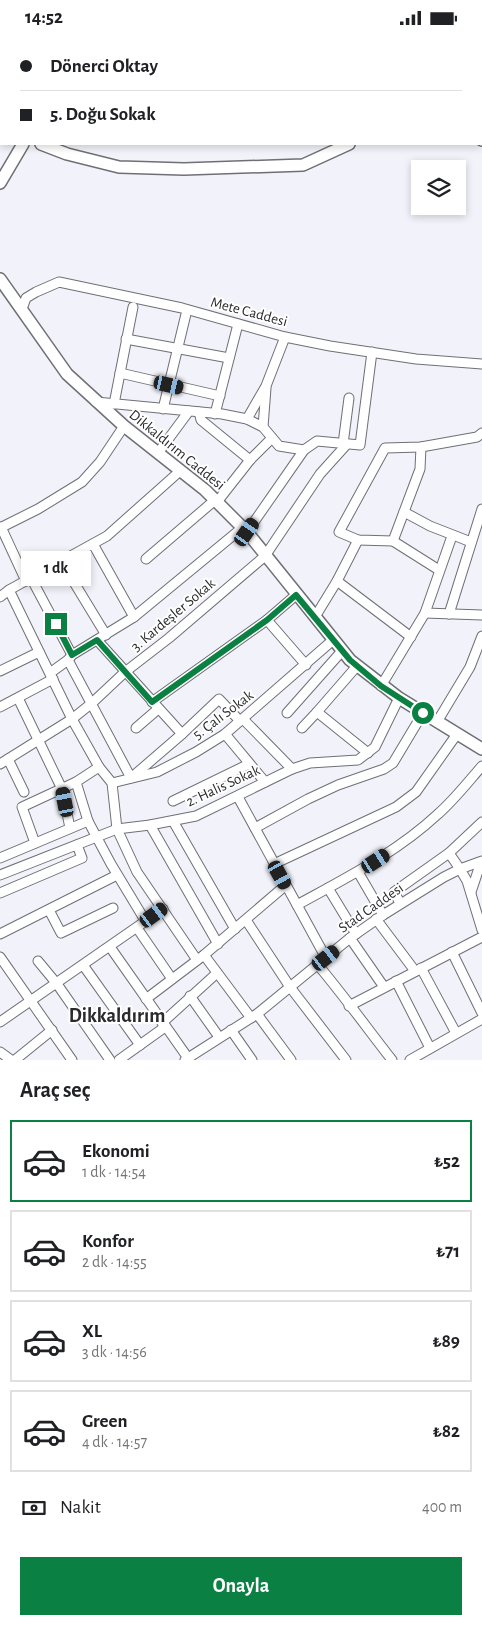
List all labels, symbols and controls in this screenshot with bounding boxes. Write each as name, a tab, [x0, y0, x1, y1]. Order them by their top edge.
text: 14:52	[25, 8, 63, 27]
text: Dönerci Oktay	[50, 57, 158, 76]
text: 5. Doğu Sokak	[50, 105, 156, 124]
map controls	[411, 160, 466, 215]
button: layers	[411, 160, 466, 215]
street label: Mete Caddesi	[209, 295, 289, 329]
car	[152, 374, 185, 396]
street label: Dikkaldırım Caddesi	[126, 407, 228, 493]
car	[232, 515, 261, 549]
callout: 1 dk	[21, 551, 91, 587]
text: 1 dk	[44, 560, 68, 576]
street label: 3. Kardeşler Sokak	[128, 576, 218, 654]
route end	[45, 613, 67, 635]
street label: 5. Çalı Sokak	[190, 688, 256, 742]
route start	[412, 702, 434, 724]
street label: 2. Halis Sokak	[184, 762, 262, 810]
car	[54, 786, 75, 818]
car	[359, 847, 392, 875]
car	[266, 858, 293, 892]
street label: Stad Caddesi	[336, 880, 406, 936]
car	[137, 900, 170, 930]
car	[309, 943, 342, 973]
district label: Dikkaldırım	[69, 1006, 165, 1026]
text: Araç seç	[20, 1079, 90, 1101]
icon: car	[22, 1139, 67, 1184]
text: Ekonomi	[82, 1142, 150, 1161]
text: ₺52	[434, 1152, 460, 1171]
text: 1 dk · 14:54	[82, 1164, 146, 1180]
icon: car	[22, 1229, 67, 1274]
text: Konfor	[82, 1232, 134, 1251]
text: ₺71	[436, 1242, 460, 1261]
text: 2 dk · 14:55	[82, 1254, 147, 1270]
icon: car	[22, 1319, 67, 1364]
text: XL	[82, 1322, 102, 1341]
text: ₺89	[433, 1332, 460, 1351]
text: 3 dk · 14:56	[82, 1344, 147, 1360]
icon: car	[22, 1409, 67, 1454]
text: Green	[82, 1412, 128, 1431]
text: ₺82	[433, 1422, 460, 1441]
text: 4 dk · 14:57	[82, 1434, 147, 1450]
icon: cash	[20, 1494, 48, 1522]
text: Nakit	[60, 1498, 101, 1517]
text: 400 m	[422, 1499, 462, 1515]
button: Onayla	[20, 1557, 462, 1615]

